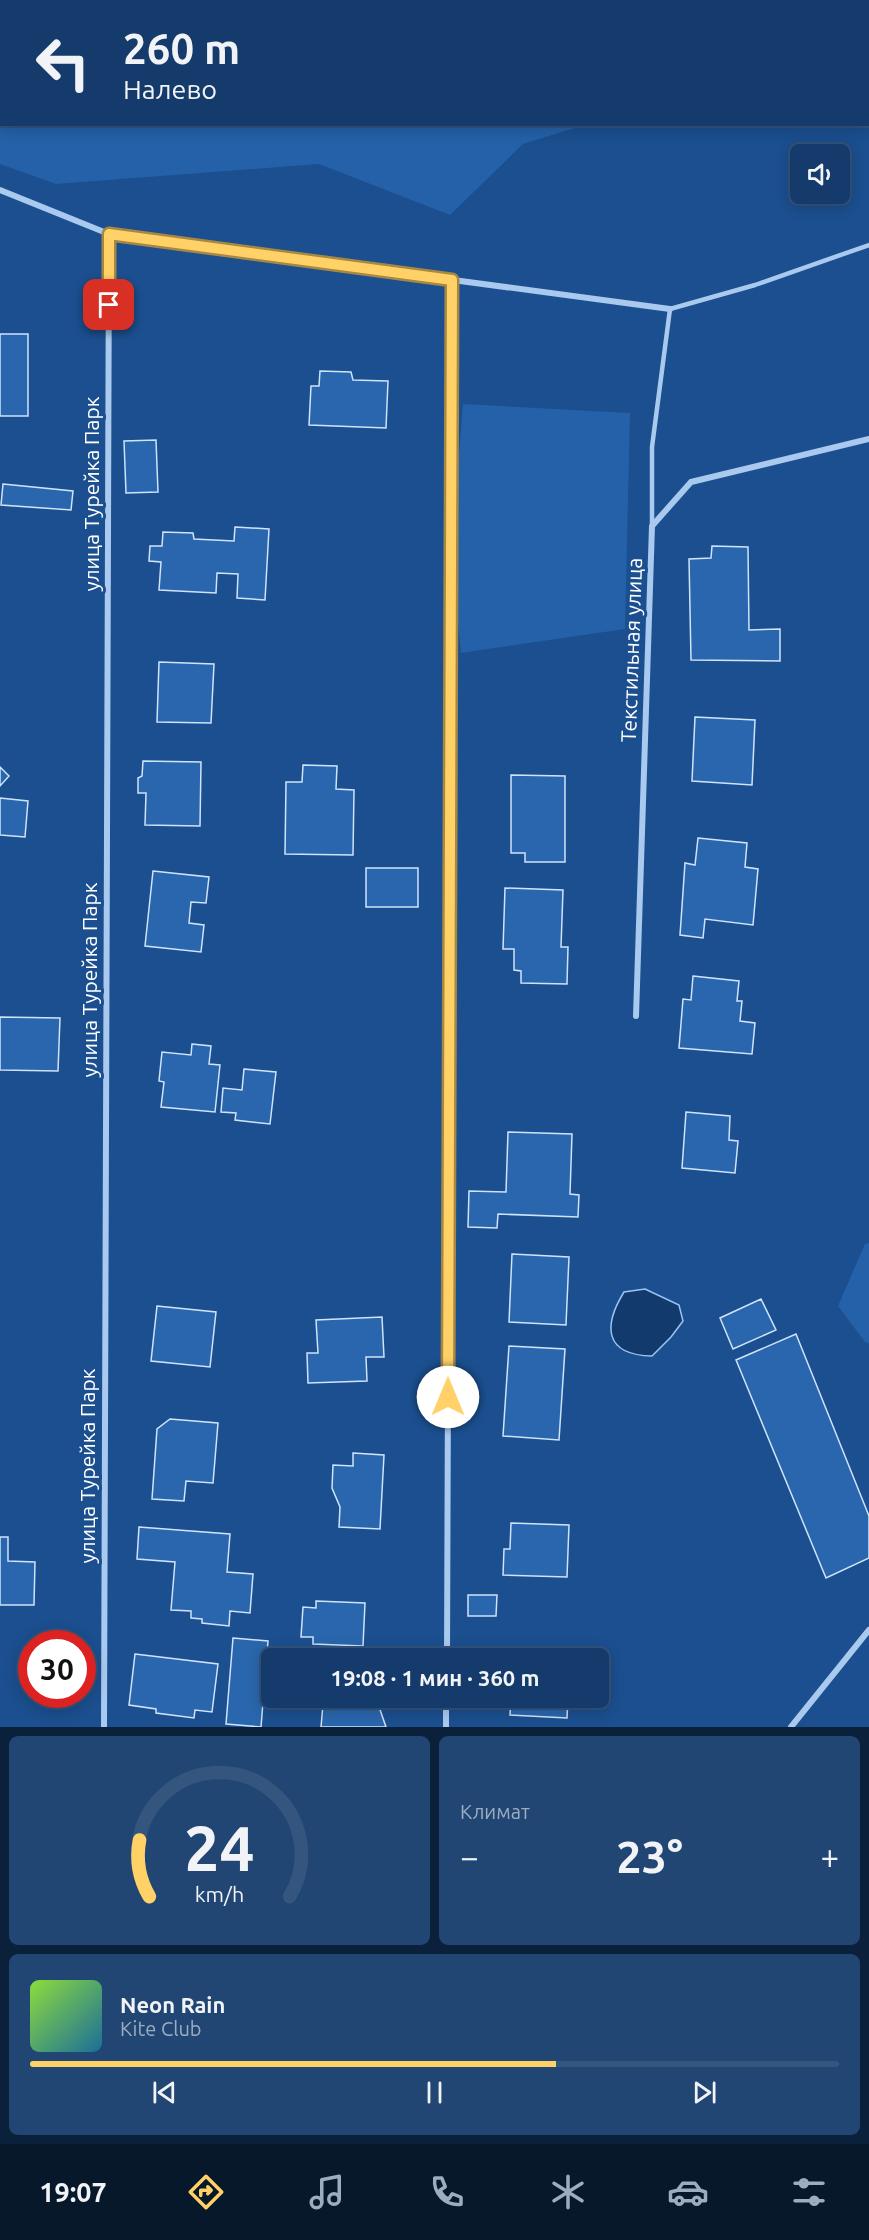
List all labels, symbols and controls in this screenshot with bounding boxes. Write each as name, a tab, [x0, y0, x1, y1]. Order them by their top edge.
icon: left	[24, 24, 102, 102]
text: 260 m	[123, 25, 240, 72]
text: Налево	[123, 74, 217, 104]
map controls	[790, 144, 850, 204]
button: sound	[790, 144, 850, 204]
pin	[83, 279, 134, 330]
icon: arrive	[92, 288, 125, 321]
street label: улица Турейка Парк	[79, 396, 103, 591]
street label: Текстильная улица	[616, 557, 646, 743]
street label: улица Турейка Парк	[77, 882, 101, 1077]
position arrow	[416, 1365, 480, 1429]
street label: улица Турейка Парк	[75, 1368, 99, 1563]
speed limit sign: 30	[18, 1630, 96, 1708]
text: 19:08 · 1 мин · 360 m	[331, 1665, 539, 1690]
text: Климат	[460, 1800, 530, 1823]
text: 24	[184, 1813, 255, 1883]
text: 23°	[616, 1831, 683, 1882]
text: −	[460, 1838, 479, 1875]
text: +	[820, 1838, 839, 1875]
text: km/h	[195, 1883, 244, 1907]
text: Neon Rain	[120, 1992, 225, 2017]
text: Kite Club	[120, 2017, 202, 2040]
icon: previous	[148, 2076, 181, 2109]
icon: pause	[418, 2076, 451, 2109]
icon: next	[688, 2076, 721, 2109]
icon: directions	[185, 2171, 227, 2213]
icon: music	[306, 2171, 348, 2213]
icon: phone	[426, 2171, 468, 2213]
icon: climate	[547, 2171, 589, 2213]
icon: car	[667, 2171, 709, 2213]
icon: filters	[788, 2171, 830, 2213]
text: 19:07	[39, 2177, 107, 2207]

